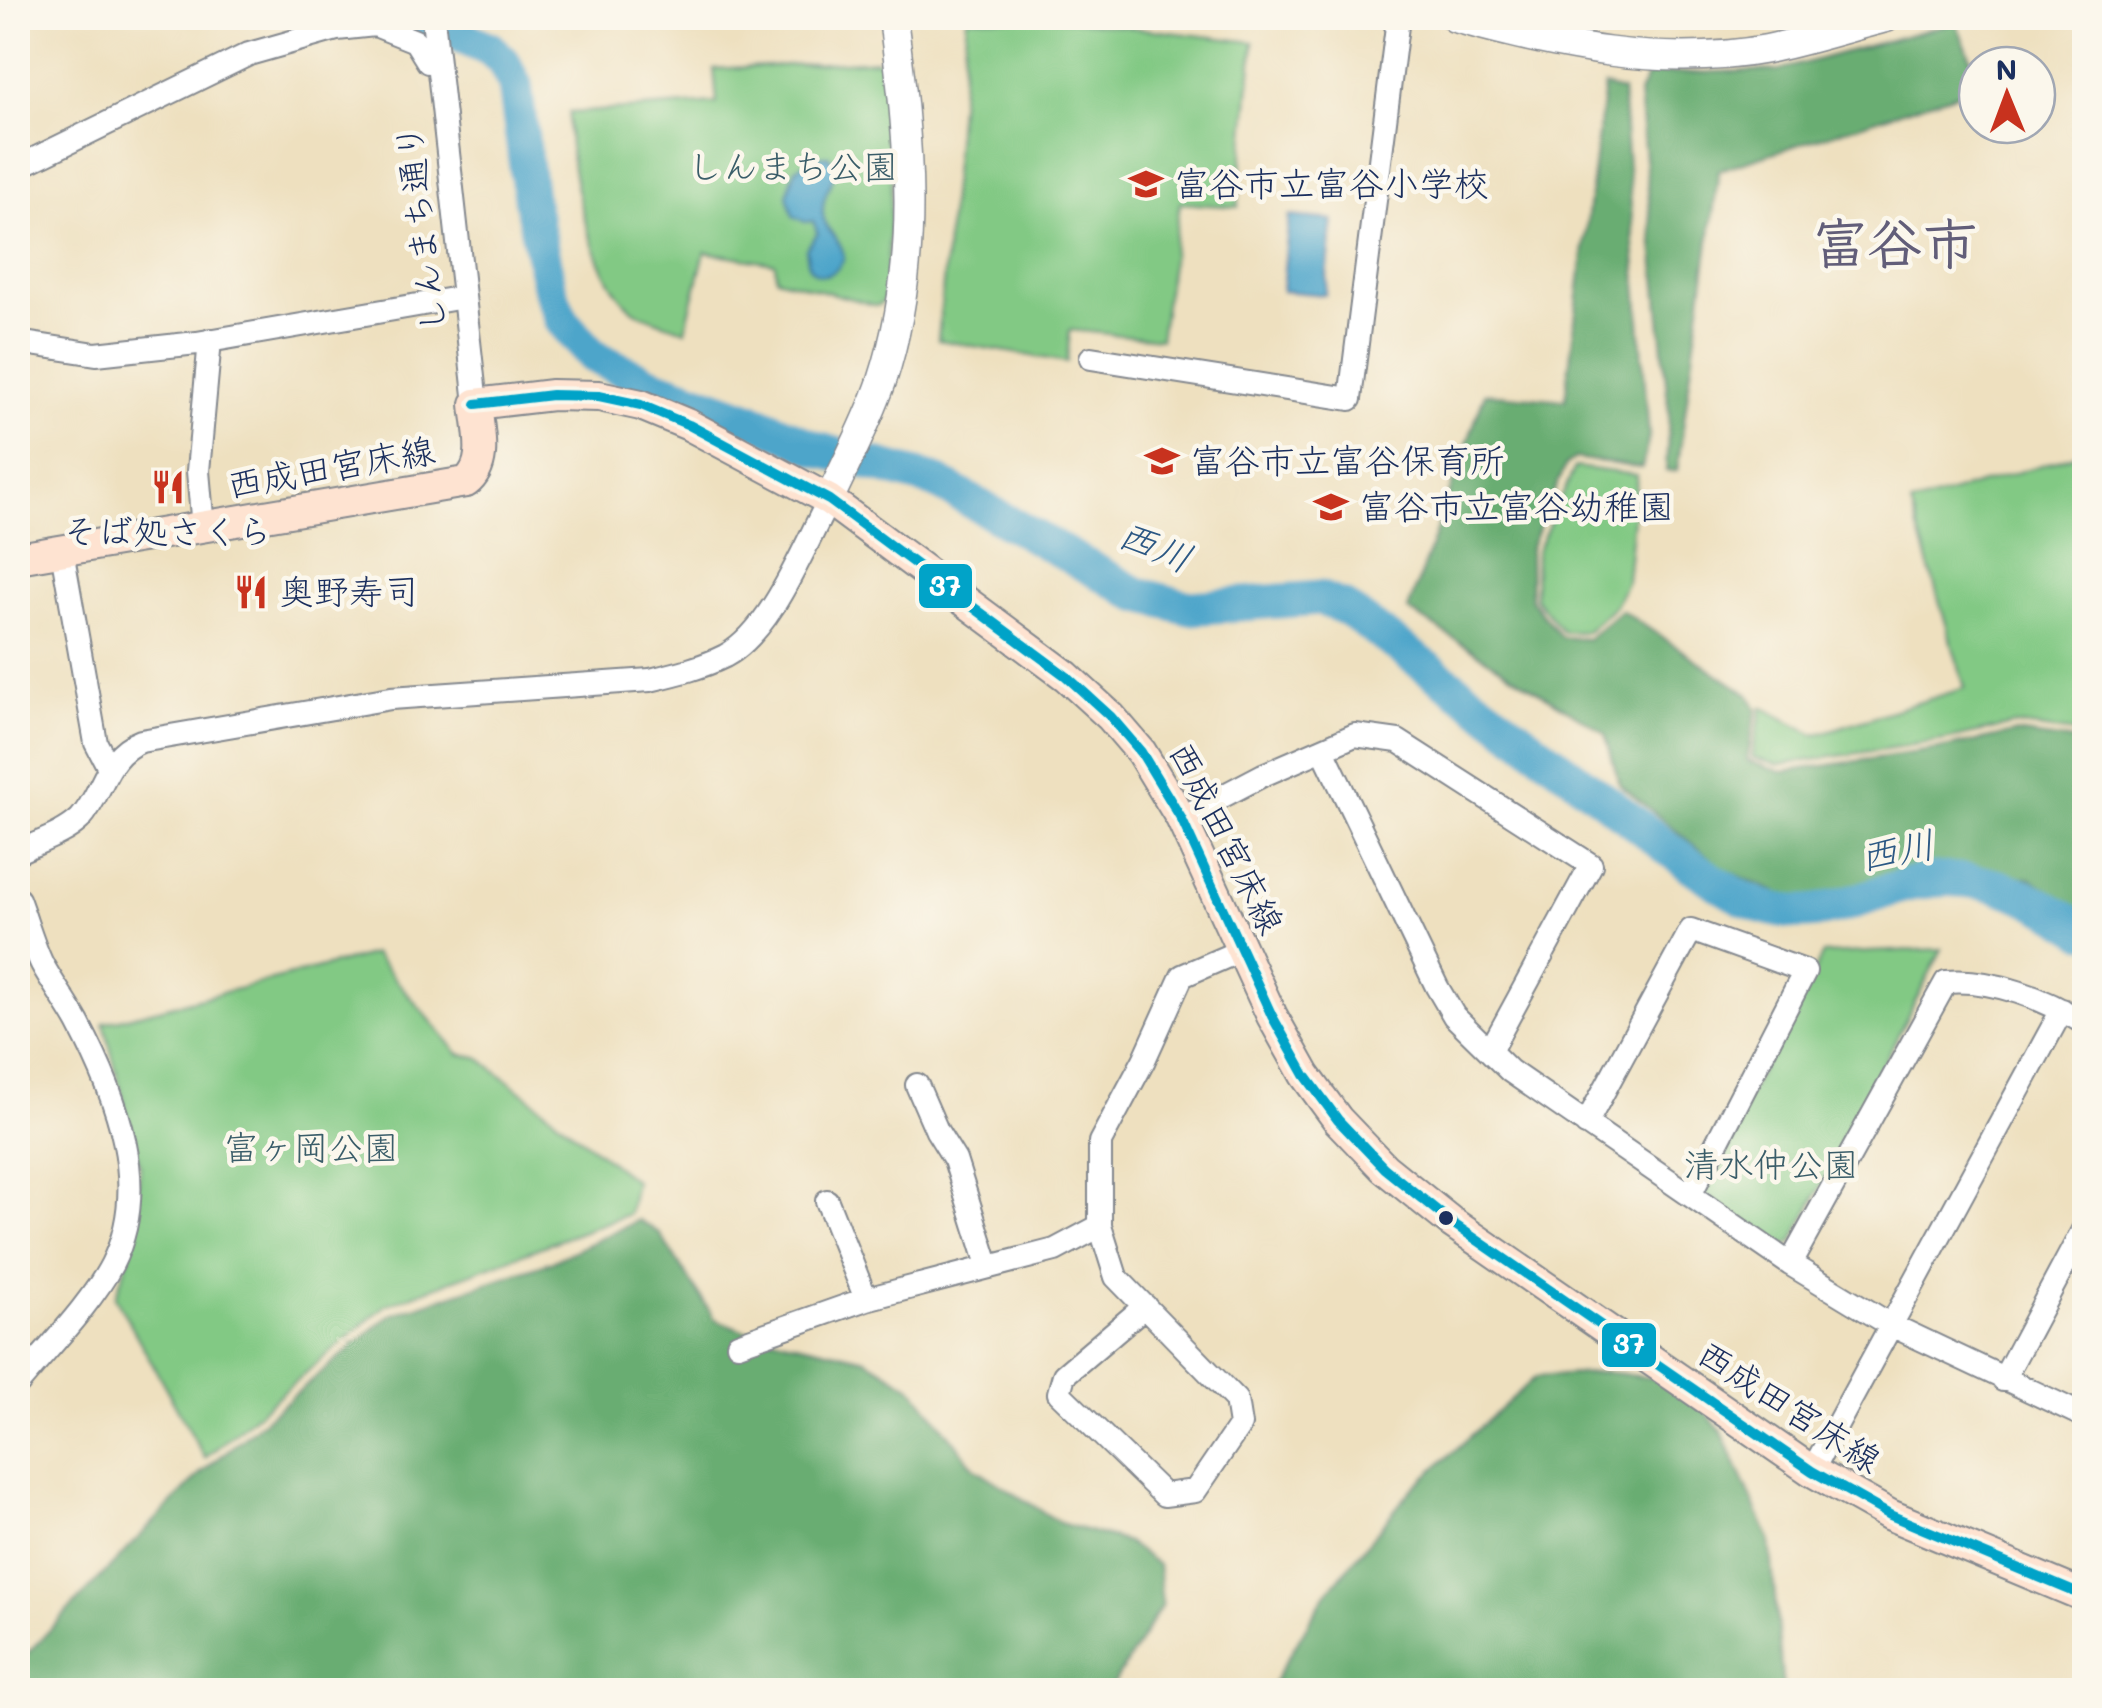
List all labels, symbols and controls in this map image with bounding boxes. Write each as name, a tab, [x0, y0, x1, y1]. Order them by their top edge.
north arrow	[1957, 45, 2057, 145]
text: N	[1996, 51, 2017, 87]
street label: しんまち通り	[383, 121, 455, 335]
park label: しんまち公園	[688, 142, 898, 188]
place label: 富谷市立富谷小学校	[1174, 159, 1489, 205]
school or university icon: 富谷市立富谷小学校	[1127, 165, 1165, 203]
district label: 富谷市	[1812, 205, 1978, 277]
street label: 西成田宮床線	[223, 425, 438, 507]
place label: 富谷市立富谷保育所	[1190, 436, 1505, 482]
school or university icon: 富谷市立富谷保育所	[1143, 442, 1181, 480]
restaurant icon: そば処さくら	[149, 468, 187, 506]
place label: 富谷市立富谷幼稚園	[1359, 482, 1674, 528]
school or university icon: 富谷市立富谷幼稚園	[1312, 488, 1350, 526]
place label: そば処さくら	[63, 507, 273, 553]
water label: 西川	[1111, 508, 1200, 583]
line badge: 37	[917, 562, 974, 610]
place label: 奥野寿司	[279, 567, 419, 613]
text: 37	[929, 567, 961, 603]
restaurant icon: 奥野寿司	[232, 573, 270, 611]
street label: 西成田宮床線	[1160, 733, 1296, 941]
water label: 西川	[1855, 817, 1939, 881]
park label: 富ヶ岡公園	[223, 1123, 399, 1169]
park label: 清水仲公園	[1683, 1140, 1859, 1186]
unlabelled marker	[1436, 1208, 1456, 1228]
line badge: 37	[1600, 1321, 1658, 1369]
text: 37	[1613, 1325, 1645, 1361]
street label: 西成田宮床線	[1689, 1329, 1891, 1482]

